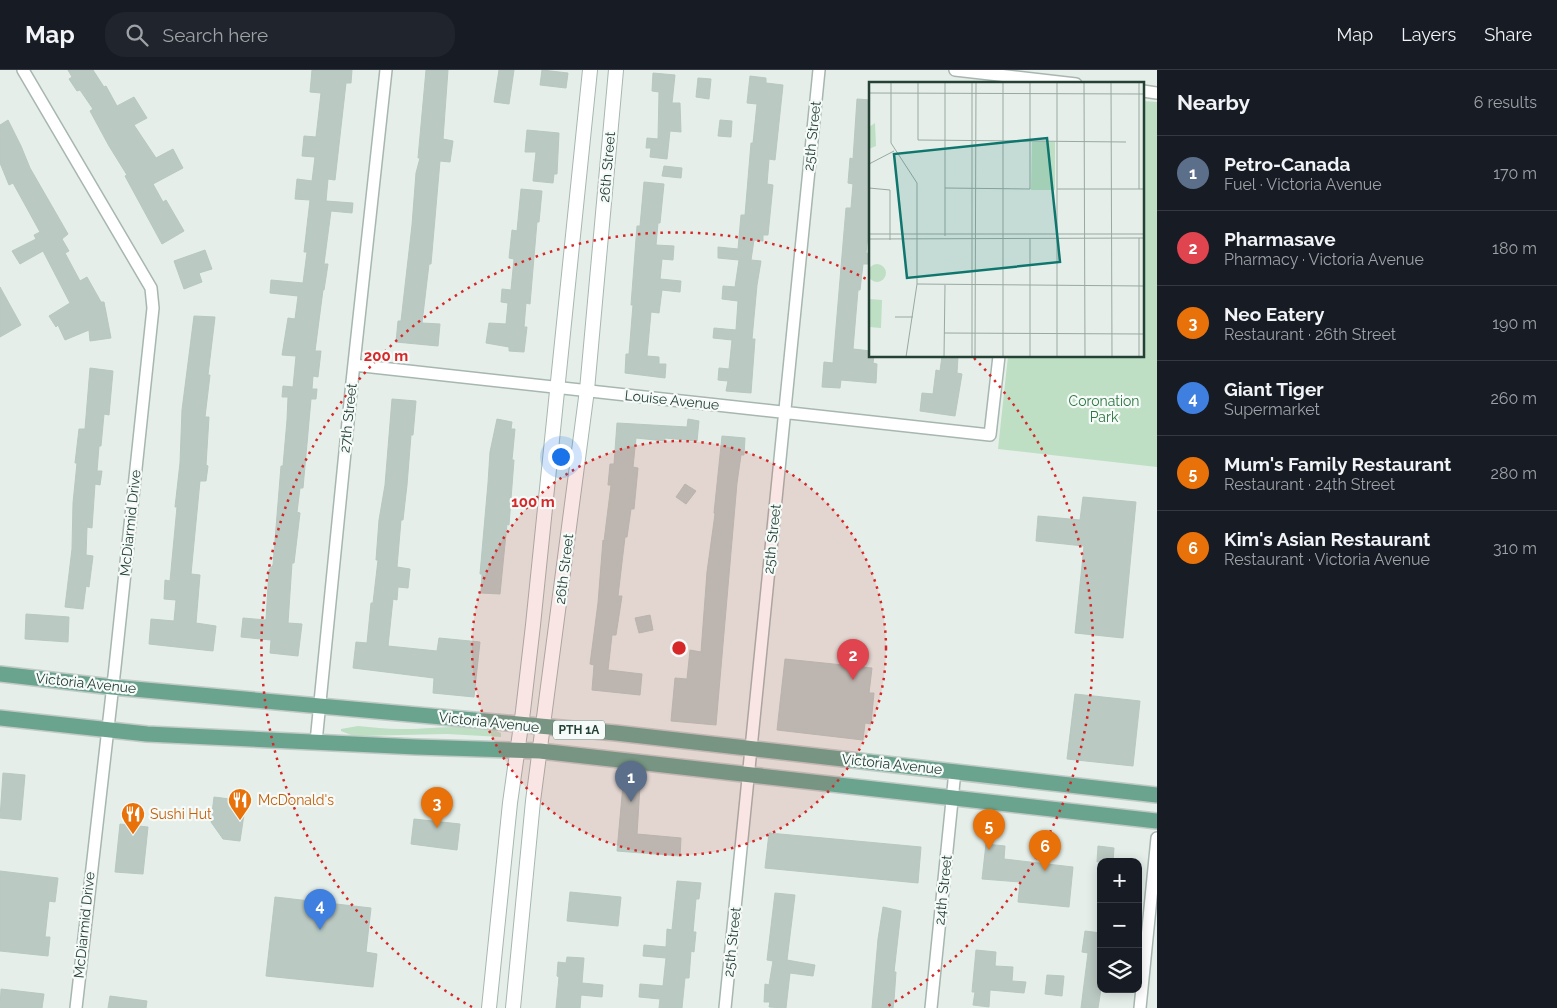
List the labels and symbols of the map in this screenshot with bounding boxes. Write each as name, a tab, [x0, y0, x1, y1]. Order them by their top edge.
inset map	[869, 82, 1144, 358]
street label: 25th Street	[800, 100, 824, 172]
street label: 26th Street	[596, 131, 618, 203]
text: 200 m	[364, 347, 408, 365]
street label: 27th Street	[336, 382, 360, 454]
street label: Louise Avenue	[624, 387, 720, 413]
park label: Coronation Park	[1069, 393, 1139, 425]
your location	[548, 444, 574, 470]
street label: McDiarmid Drive	[116, 469, 144, 577]
text: 100 m	[511, 493, 555, 511]
street label: 25th Street	[760, 503, 784, 575]
street label: 26th Street	[552, 533, 576, 605]
centre of rings	[670, 639, 688, 657]
pin: 2	[837, 639, 869, 680]
street label: Victoria Avenue	[35, 670, 137, 696]
street label: Victoria Avenue	[438, 709, 540, 735]
road number: PTH 1A	[553, 720, 605, 740]
street label: Victoria Avenue	[841, 751, 943, 777]
pin: 1	[615, 761, 647, 802]
restaurant icon: McDonald's	[227, 787, 253, 821]
pin: 3	[421, 787, 453, 828]
place label: McDonald's	[258, 792, 334, 808]
restaurant icon: Sushi Hut	[120, 801, 146, 835]
place label: Sushi Hut	[150, 806, 212, 822]
pin: 5	[973, 809, 1005, 850]
pin: 6	[1029, 830, 1061, 871]
street label: 24th Street	[931, 854, 955, 926]
street label: McDiarmid Drive	[70, 871, 98, 979]
pin: 4	[304, 889, 336, 930]
street label: 25th Street	[720, 906, 744, 978]

